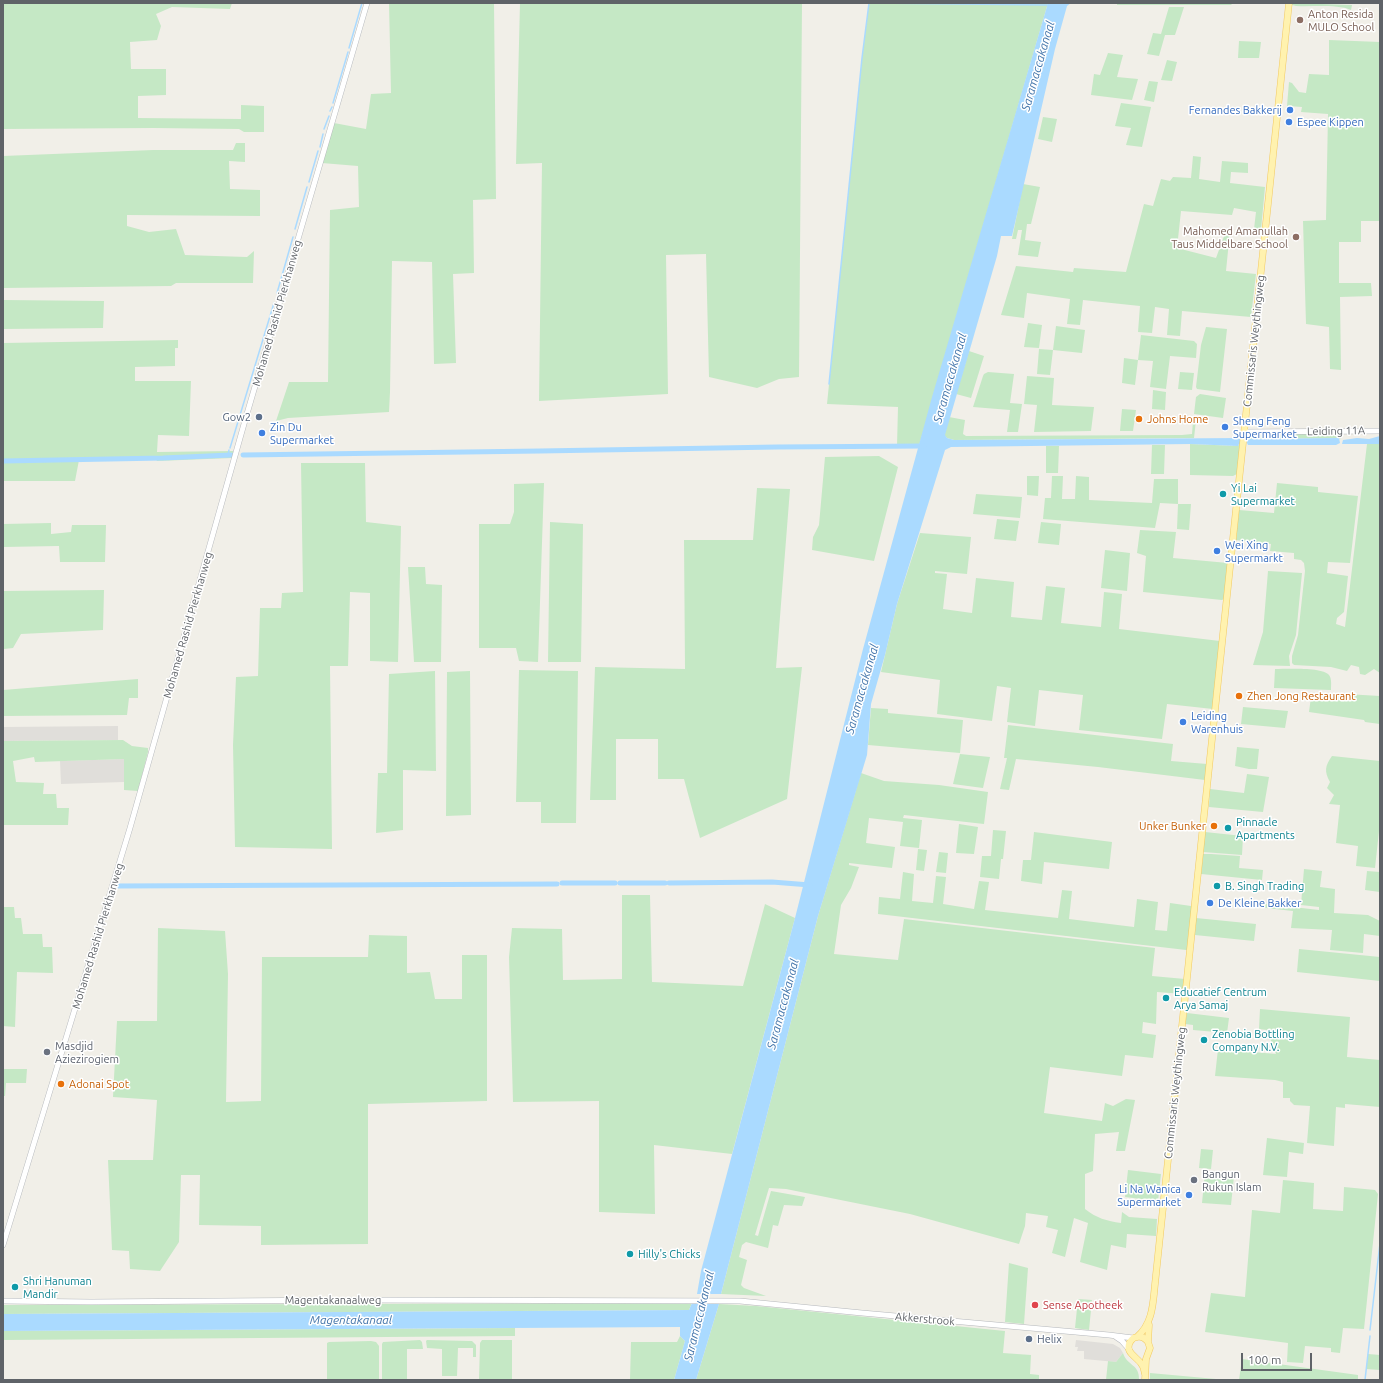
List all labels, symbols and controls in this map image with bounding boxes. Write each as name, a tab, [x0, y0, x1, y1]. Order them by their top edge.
place label: Anton Resida MULO School	[1308, 7, 1374, 33]
marker: Anton Resida MULO School	[1295, 15, 1305, 25]
water label: Saramaccakanaal	[1018, 19, 1058, 113]
place label: Fernandes Bakkerij	[1189, 103, 1282, 117]
marker: Fernandes Bakkerij	[1285, 105, 1295, 115]
place label: Espee Kippen	[1297, 115, 1364, 129]
marker: Espee Kippen	[1284, 117, 1294, 127]
place label: Mahomed Amanullah Taus Middelbare School	[1171, 224, 1288, 250]
marker: Mahomed Amanullah Taus Middelbare School	[1291, 232, 1301, 242]
street label: Mohamed Rashid Pierkhanweg	[250, 238, 304, 388]
street label: Commissaris Weythingweg	[1241, 275, 1267, 407]
water label: Saramaccakanaal	[930, 331, 970, 425]
place label: Gow2	[223, 410, 251, 424]
marker: Gow2	[254, 412, 264, 422]
place label: Johns Home	[1147, 412, 1208, 426]
marker: Johns Home	[1134, 414, 1144, 424]
place label: Sheng Feng Supermarket	[1233, 414, 1297, 440]
place label: Zin Du Supermarket	[270, 420, 334, 446]
marker: Sheng Feng Supermarket	[1220, 422, 1230, 432]
street label: Leiding 11A	[1307, 424, 1365, 438]
marker: Zin Du Supermarket	[257, 428, 267, 438]
place label: Yi Lai Supermarket	[1231, 481, 1295, 507]
marker: Yi Lai Supermarket	[1218, 489, 1228, 499]
place label: Wei Xing Supermarkt	[1225, 538, 1283, 564]
marker: Wei Xing Supermarkt	[1212, 546, 1222, 556]
street label: Mohamed Rashid Pierkhanweg	[161, 550, 215, 700]
water label: Saramaccakanaal	[842, 642, 882, 736]
place label: Zhen Jong Restaurant	[1247, 689, 1356, 703]
marker: Zhen Jong Restaurant	[1234, 691, 1244, 701]
place label: Leiding Warenhuis	[1191, 709, 1243, 735]
marker: Leiding Warenhuis	[1178, 717, 1188, 727]
place label: Pinnacle Apartments	[1236, 815, 1295, 841]
place label: Unker Bunker	[1139, 819, 1206, 833]
marker: Unker Bunker	[1209, 821, 1219, 831]
marker: Pinnacle Apartments	[1223, 823, 1233, 833]
street label: Mohamed Rashid Pierkhanweg	[69, 861, 127, 1011]
place label: B. Singh Trading	[1225, 879, 1304, 893]
marker: B. Singh Trading	[1212, 881, 1222, 891]
place label: De Kleine Bakker	[1218, 896, 1301, 910]
marker: De Kleine Bakker	[1205, 898, 1215, 908]
water label: Saramaccakanaal	[764, 957, 802, 1051]
place label: Educatief Centrum Arya Samaj	[1174, 985, 1267, 1011]
marker: Educatief Centrum Arya Samaj	[1161, 993, 1171, 1003]
street label: Commissaris Weythingweg	[1162, 1027, 1188, 1159]
place label: Zenobia Bottling Company N.V.	[1212, 1027, 1295, 1053]
marker: Zenobia Bottling Company N.V.	[1199, 1035, 1209, 1045]
place label: Masdjid Aziezirogiem	[55, 1039, 119, 1065]
marker: Masdjid Aziezirogiem	[42, 1047, 52, 1057]
place label: Adonai Spot	[69, 1077, 129, 1091]
marker: Adonai Spot	[56, 1079, 66, 1089]
place label: Bangun Rukun Islam	[1202, 1167, 1261, 1193]
marker: Bangun Rukun Islam	[1189, 1175, 1199, 1185]
place label: Li Na Wanica Supermarket	[1117, 1182, 1181, 1208]
marker: Li Na Wanica Supermarket	[1184, 1190, 1194, 1200]
place label: Hilly's Chicks	[638, 1247, 700, 1261]
marker: Hilly's Chicks	[625, 1249, 635, 1259]
water label: Saramaccakanaal	[681, 1269, 717, 1363]
place label: Shri Hanuman Mandir	[23, 1274, 92, 1300]
marker: Shri Hanuman Mandir	[10, 1282, 20, 1292]
street label: Magentakanaalweg	[285, 1293, 381, 1307]
place label: Sense Apotheek	[1043, 1298, 1123, 1312]
marker: Sense Apotheek	[1030, 1300, 1040, 1310]
street label: Akkerstrook	[895, 1310, 955, 1328]
water label: Magentakanaal	[310, 1313, 392, 1327]
place label: Helix	[1037, 1332, 1062, 1346]
marker: Helix	[1024, 1334, 1034, 1344]
scale bar	[1243, 1345, 1314, 1371]
text: 100 m	[1248, 1353, 1281, 1366]

